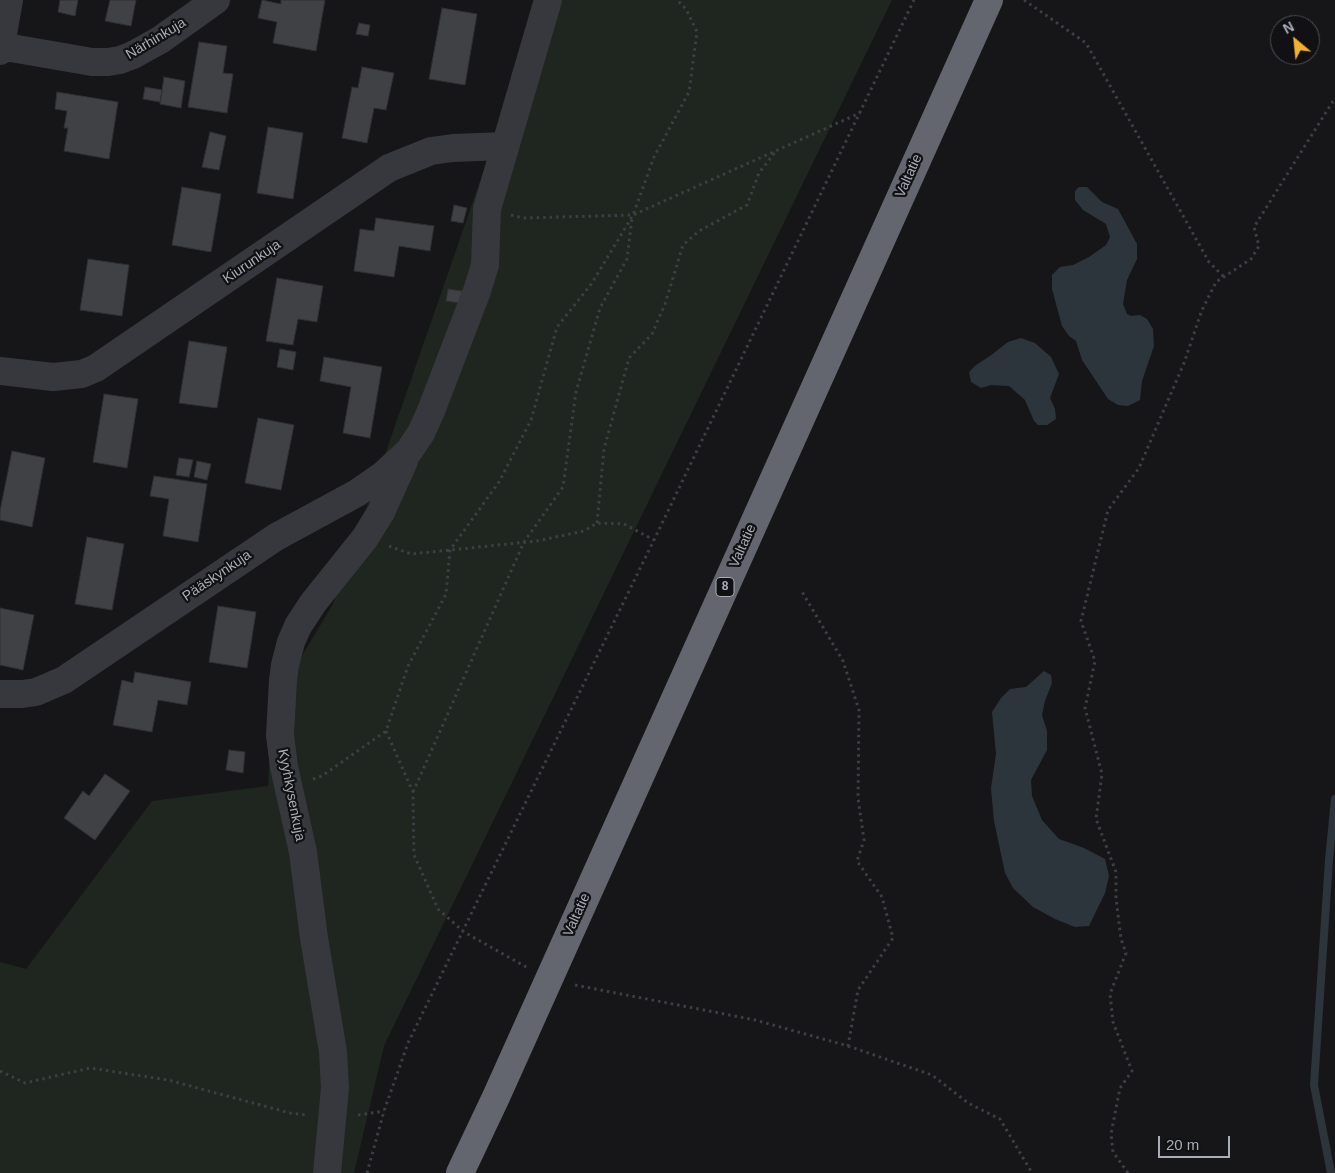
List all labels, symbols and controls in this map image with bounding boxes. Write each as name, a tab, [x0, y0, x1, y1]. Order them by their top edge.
street label: Närhinkuja	[123, 15, 189, 63]
north arrow	[1270, 15, 1320, 65]
text: N	[1280, 18, 1297, 37]
street label: Valtatie	[892, 152, 926, 200]
street label: Kiurunkuja	[220, 237, 284, 287]
street label: Valtatie	[726, 522, 760, 570]
street label: Pääskynkuja	[179, 547, 255, 605]
road number: 8	[716, 578, 734, 596]
street label: Kyyhkysenkuja	[274, 748, 308, 842]
street label: Valtatie	[560, 891, 594, 939]
scale bar	[1160, 1126, 1232, 1158]
text: 20 m	[1166, 1136, 1199, 1153]

